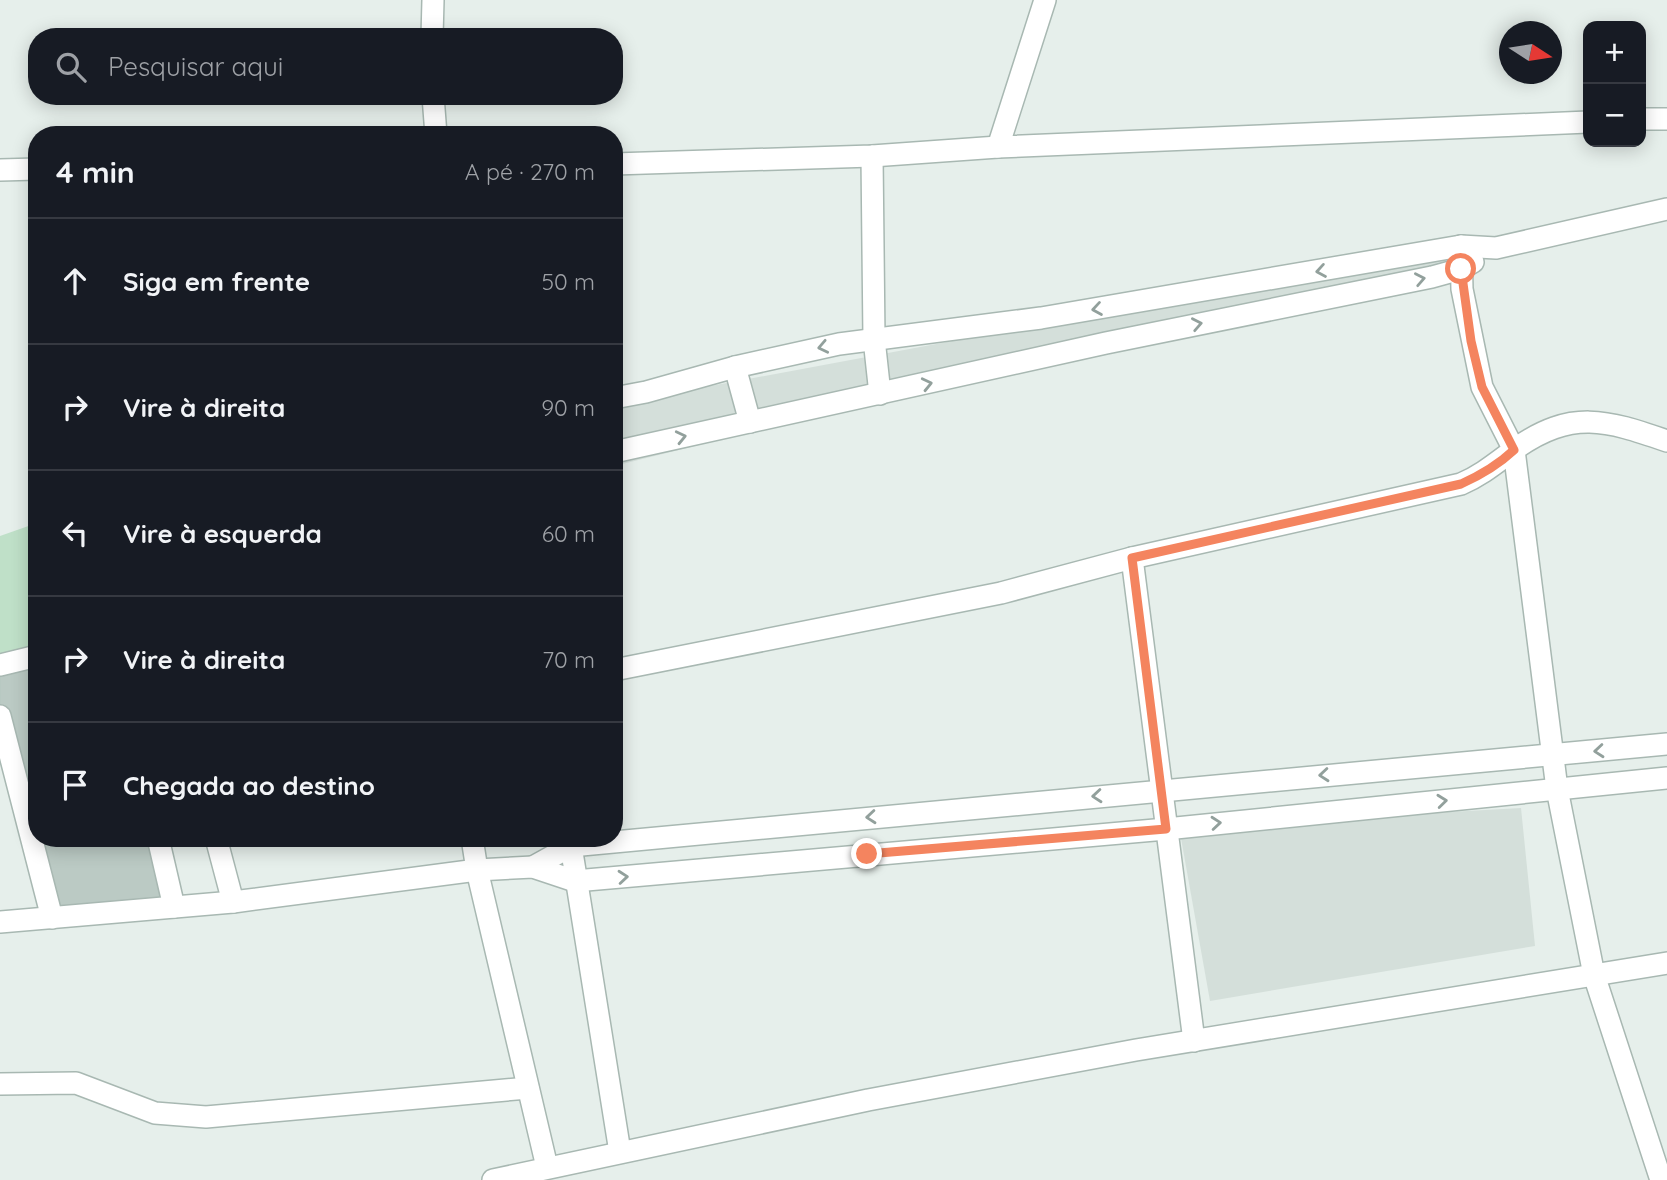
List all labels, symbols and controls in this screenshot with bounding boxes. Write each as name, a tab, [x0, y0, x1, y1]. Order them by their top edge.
north arrow	[1499, 21, 1562, 84]
map controls	[1583, 21, 1646, 147]
button: +	[1583, 21, 1646, 84]
search box	[28, 28, 623, 105]
icon: search	[52, 48, 90, 86]
text: Pesquisar aqui	[108, 50, 283, 83]
button: −	[1583, 84, 1646, 147]
text: 4 min	[56, 153, 135, 191]
text: A pé · 270 m	[465, 157, 595, 186]
route start	[1445, 253, 1476, 284]
icon: ahead	[56, 262, 94, 300]
one-way arrow	[1315, 263, 1327, 278]
text: Siga em frente	[123, 265, 310, 298]
text: 50 m	[542, 267, 595, 296]
one-way arrow	[1414, 273, 1426, 288]
one-way arrow	[1091, 301, 1103, 316]
one-way arrow	[1191, 318, 1203, 333]
one-way arrow	[817, 338, 829, 353]
one-way arrow	[921, 377, 933, 392]
icon: right	[56, 388, 94, 426]
text: Vire à direita	[123, 391, 285, 424]
text: 90 m	[541, 393, 595, 422]
one-way arrow	[675, 431, 687, 446]
icon: left	[56, 514, 94, 552]
text: Vire à esquerda	[123, 517, 322, 550]
text: 60 m	[542, 519, 595, 548]
icon: right	[56, 640, 94, 678]
text: Vire à direita	[123, 643, 285, 676]
text: 70 m	[542, 645, 595, 674]
one-way arrow	[1593, 743, 1605, 758]
icon: arrive	[56, 766, 94, 804]
one-way arrow	[1318, 767, 1329, 782]
text: Chegada ao destino	[123, 769, 375, 802]
one-way arrow	[1091, 788, 1103, 803]
one-way arrow	[1436, 793, 1448, 808]
one-way arrow	[865, 809, 876, 824]
one-way arrow	[1210, 815, 1222, 830]
route end	[851, 838, 882, 869]
one-way arrow	[617, 869, 629, 884]

